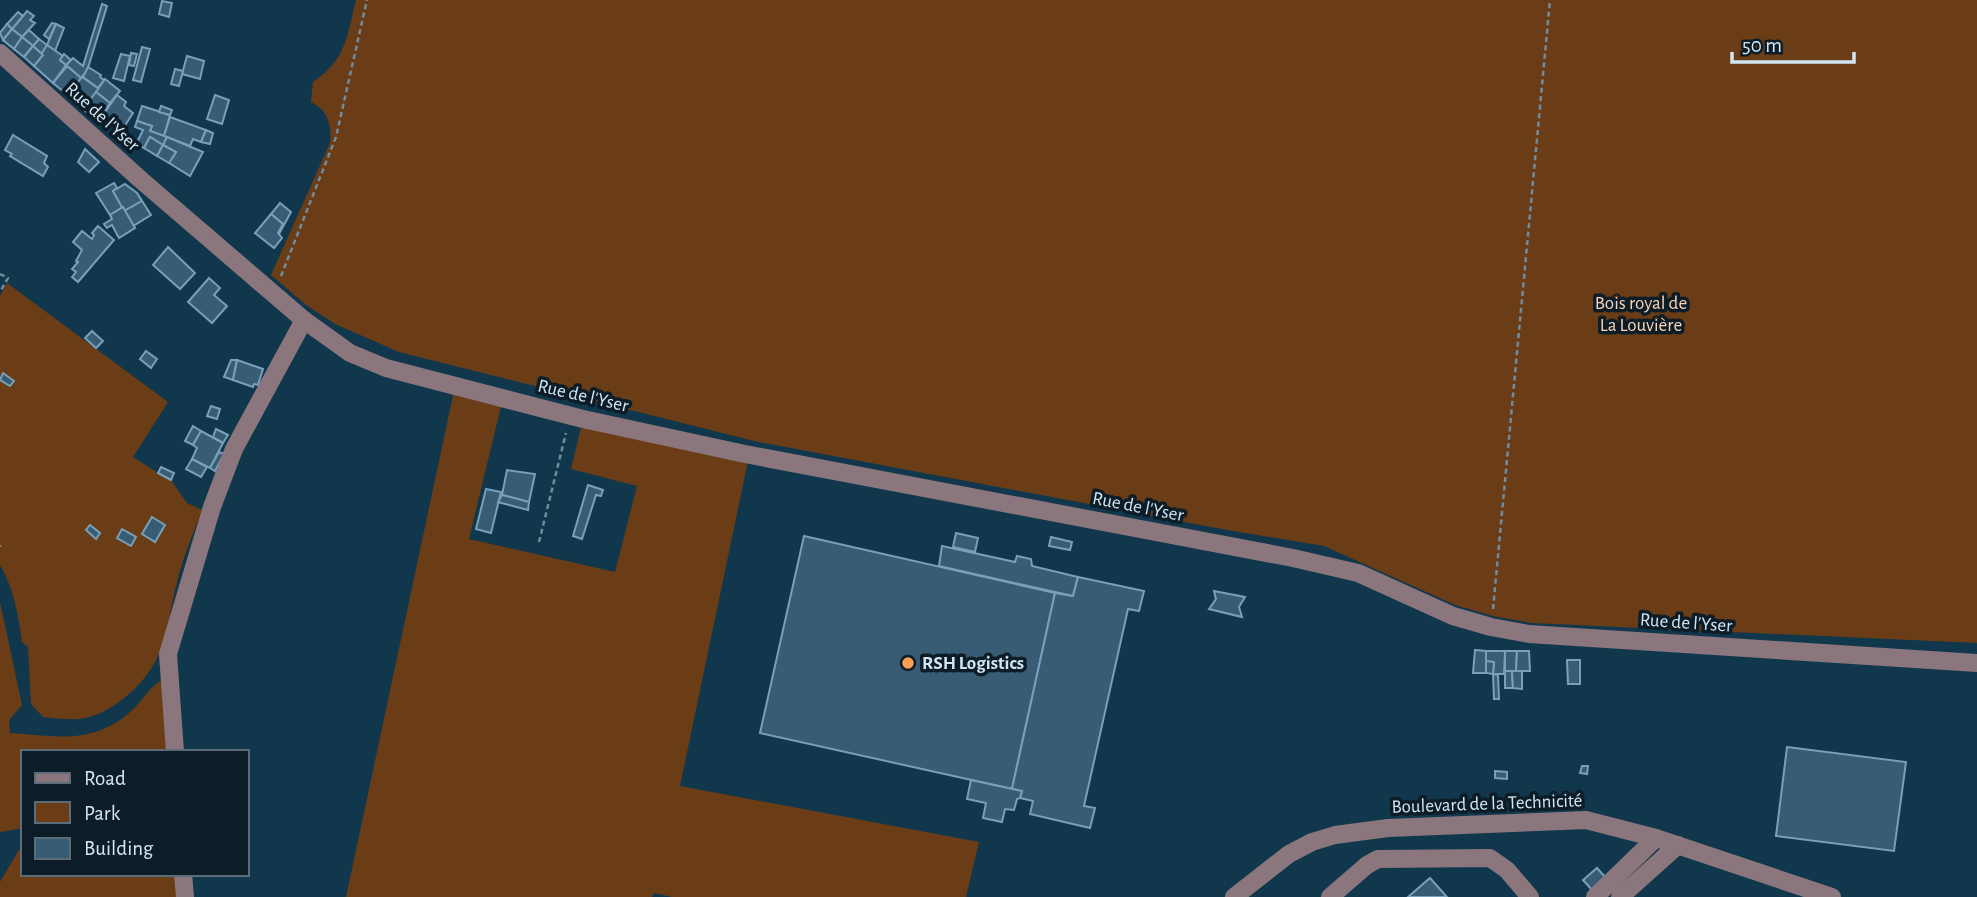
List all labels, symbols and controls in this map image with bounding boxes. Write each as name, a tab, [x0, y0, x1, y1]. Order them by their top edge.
scale bar	[1732, 21, 1854, 65]
text: 50 m	[1742, 35, 1782, 56]
street label: Rue de l'Yser	[61, 79, 143, 155]
park label: Bois royal de La Louvière	[1595, 294, 1687, 335]
street label: Rue de l'Yser	[536, 376, 630, 416]
street label: Rue de l'Yser	[1091, 489, 1185, 525]
street label: Rue de l'Yser	[1639, 610, 1733, 636]
place label: RSH Logistics	[922, 654, 1024, 673]
marker: RSH Logistics	[900, 655, 916, 671]
legend	[21, 750, 248, 876]
text: Road	[84, 768, 126, 789]
street label: Boulevard de la Technicité	[1391, 791, 1583, 817]
text: Park	[84, 803, 121, 824]
text: Building	[84, 838, 154, 859]

